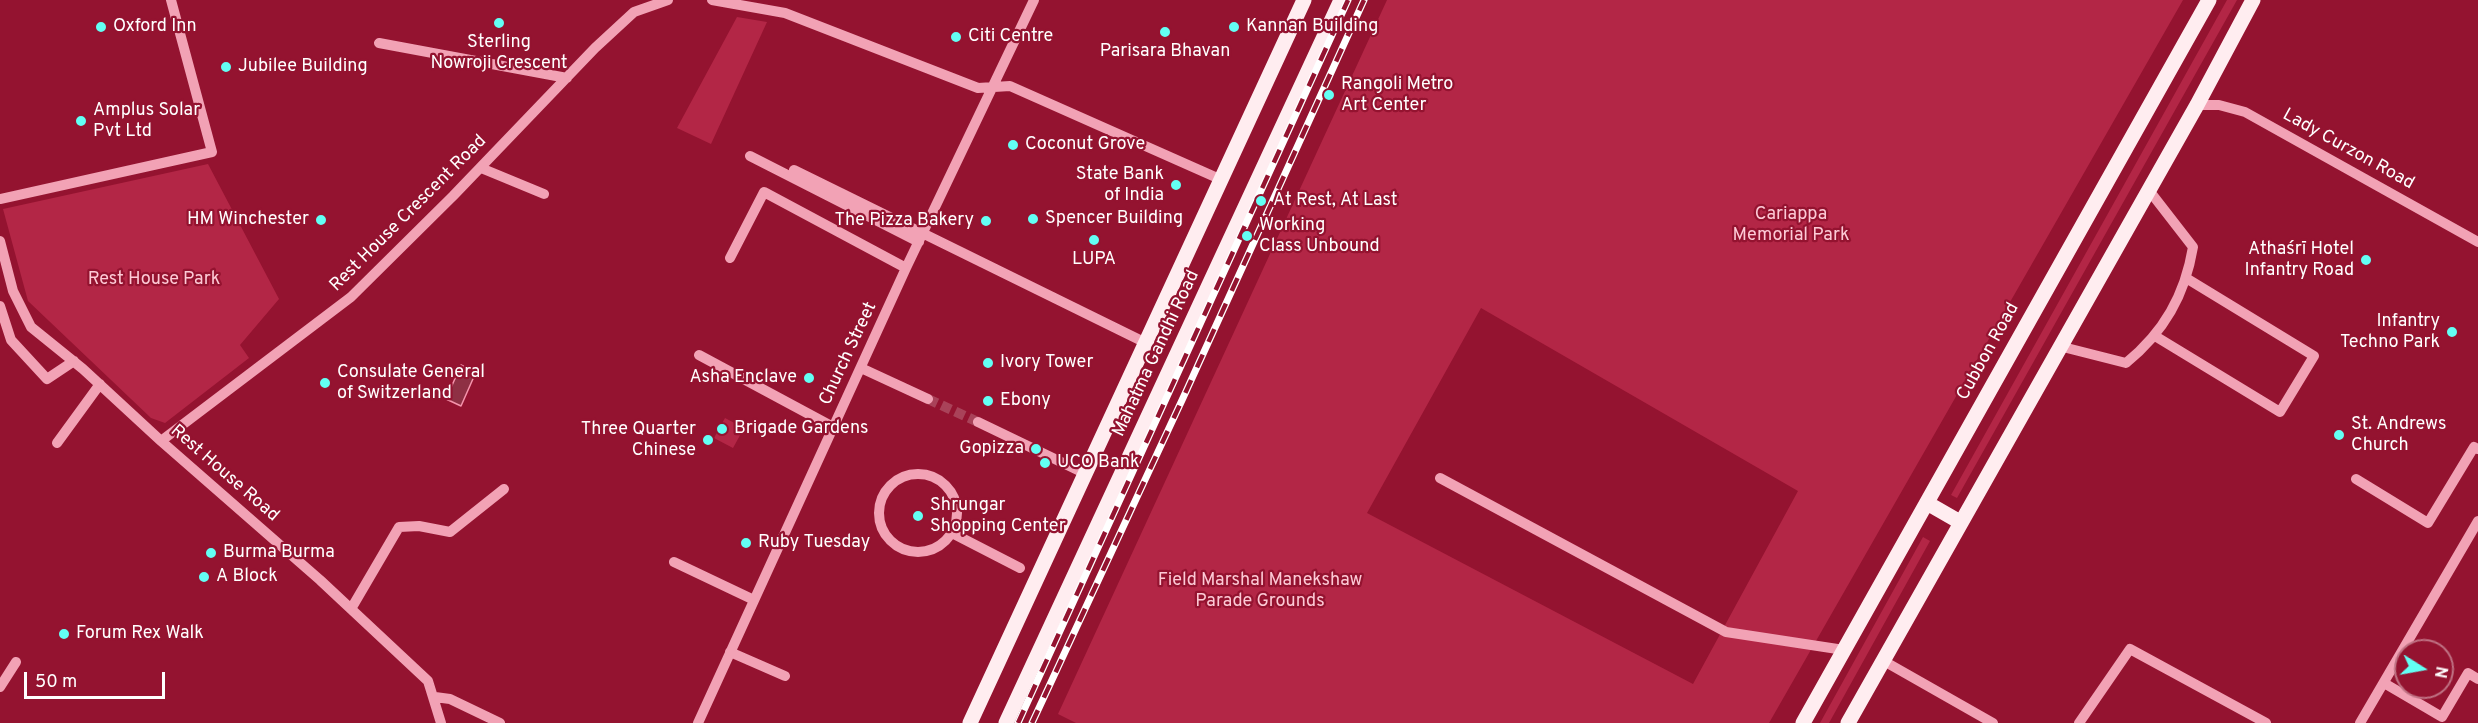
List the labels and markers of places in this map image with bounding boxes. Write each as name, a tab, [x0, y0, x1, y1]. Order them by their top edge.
place label: Oxford Inn	[113, 16, 197, 38]
marker: Sterling Nowroji Crescent	[492, 16, 506, 30]
place label: Kannan Building	[1246, 16, 1378, 38]
marker: Oxford Inn	[94, 20, 108, 34]
marker: Kannan Building	[1227, 20, 1241, 34]
marker: Parisara Bhavan	[1158, 25, 1172, 39]
place label: Citi Centre	[968, 26, 1053, 48]
marker: Citi Centre	[949, 30, 963, 44]
place label: Sterling Nowroji Crescent	[430, 32, 568, 74]
place label: Parisara Bhavan	[1100, 41, 1230, 63]
place label: Jubilee Building	[238, 56, 368, 78]
marker: Jubilee Building	[219, 60, 233, 74]
place label: Rangoli Metro Art Center	[1341, 74, 1453, 116]
marker: Rangoli Metro Art Center	[1322, 88, 1336, 102]
place label: Amplus Solar Pvt Ltd	[93, 100, 200, 142]
marker: Amplus Solar Pvt Ltd	[74, 114, 88, 128]
place label: Coconut Grove	[1025, 134, 1145, 156]
marker: Coconut Grove	[1006, 138, 1020, 152]
place label: State Bank of India	[1076, 164, 1164, 207]
marker: State Bank of India	[1169, 178, 1183, 192]
place label: At Rest, At Last	[1273, 190, 1398, 212]
marker: At Rest, At Last	[1254, 194, 1268, 208]
place label: Spencer Building	[1045, 208, 1183, 230]
place label: HM Winchester	[187, 209, 309, 231]
place label: The Pizza Bakery	[834, 210, 974, 232]
marker: Spencer Building	[1026, 212, 1040, 226]
marker: HM Winchester	[314, 213, 328, 227]
marker: The Pizza Bakery	[979, 214, 993, 228]
place label: Working Class Unbound	[1259, 215, 1380, 258]
marker: Working Class Unbound	[1240, 229, 1254, 243]
marker: LUPA	[1087, 233, 1101, 247]
place label: Athaśrī Hotel Infantry Road	[2245, 239, 2354, 282]
place label: LUPA	[1072, 249, 1116, 271]
marker: Athaśrī Hotel Infantry Road	[2359, 253, 2373, 267]
place label: Infantry Techno Park	[2340, 311, 2440, 354]
marker: Infantry Techno Park	[2445, 325, 2459, 339]
place label: Ivory Tower	[1000, 352, 1093, 374]
marker: Ivory Tower	[981, 356, 995, 370]
place label: Consulate General of Switzerland	[337, 362, 485, 404]
place label: Asha Enclave	[689, 367, 797, 389]
marker: Asha Enclave	[802, 371, 816, 385]
marker: Consulate General of Switzerland	[318, 376, 332, 390]
place label: Ebony	[1000, 390, 1051, 412]
marker: Ebony	[981, 394, 995, 408]
place label: St. Andrews Church	[2351, 414, 2446, 456]
place label: Brigade Gardens	[734, 418, 869, 440]
place label: Three Quarter Chinese	[581, 419, 696, 462]
marker: Brigade Gardens	[715, 422, 729, 436]
marker: St. Andrews Church	[2332, 428, 2346, 442]
marker: Three Quarter Chinese	[701, 433, 715, 447]
place label: Gopizza	[959, 438, 1024, 460]
marker: Gopizza	[1029, 442, 1043, 456]
place label: UCO Bank	[1057, 452, 1139, 474]
marker: UCO Bank	[1038, 456, 1052, 470]
place label: Shrungar Shopping Center	[930, 495, 1066, 538]
marker: Shrungar Shopping Center	[911, 509, 925, 523]
place label: Ruby Tuesday	[758, 532, 870, 554]
marker: Ruby Tuesday	[739, 536, 753, 550]
place label: Burma Burma	[223, 542, 335, 564]
marker: Burma Burma	[204, 546, 218, 560]
place label: A Block	[216, 566, 278, 588]
marker: A Block	[197, 570, 211, 584]
place label: Forum Rex Walk	[76, 623, 204, 645]
marker: Forum Rex Walk	[57, 627, 71, 641]

